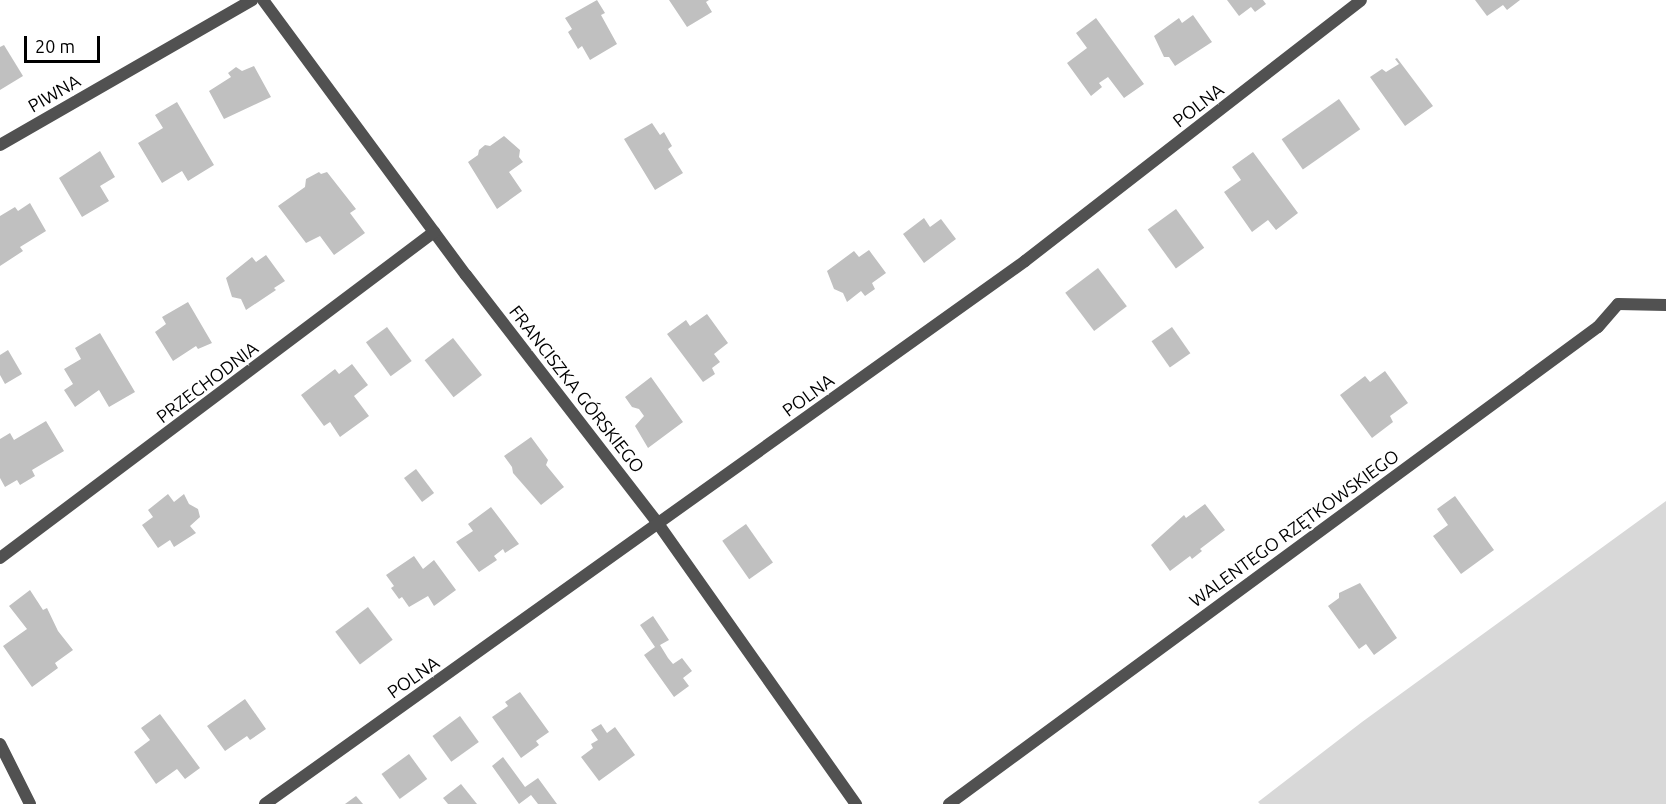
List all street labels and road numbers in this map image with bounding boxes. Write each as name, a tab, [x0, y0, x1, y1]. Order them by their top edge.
street label: PIWNA	[24, 70, 84, 116]
street label: POLNA	[1168, 78, 1228, 132]
street label: FRANCISZKA GÓRSKIEGO	[505, 301, 649, 477]
street label: PRZECHODNIA	[152, 337, 262, 427]
street label: POLNA	[778, 369, 838, 421]
street label: WALENTEGO RZĘTKOWSKIEGO	[1185, 445, 1403, 611]
street label: POLNA	[383, 651, 443, 703]

